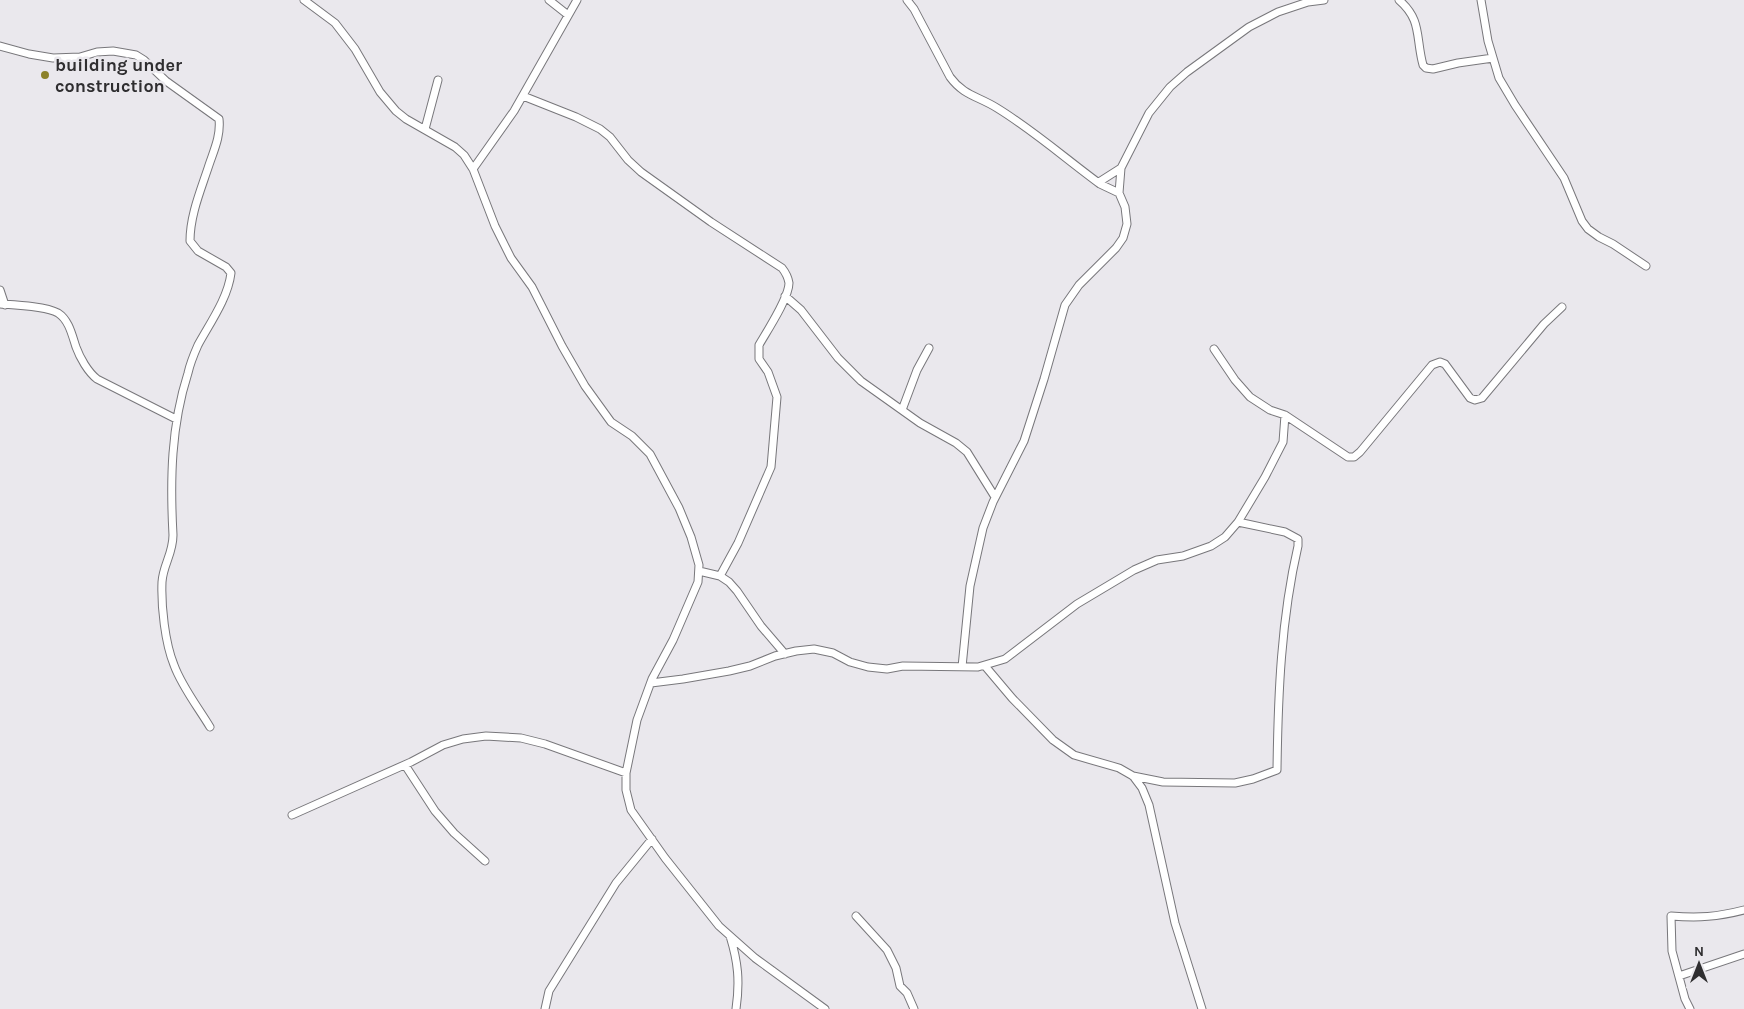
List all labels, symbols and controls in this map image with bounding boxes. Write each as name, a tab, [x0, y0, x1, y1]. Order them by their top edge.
place label: building under construction	[55, 54, 182, 97]
marker: building under construction	[39, 69, 51, 81]
north arrow	[1674, 939, 1724, 989]
text: N	[1694, 943, 1704, 960]

